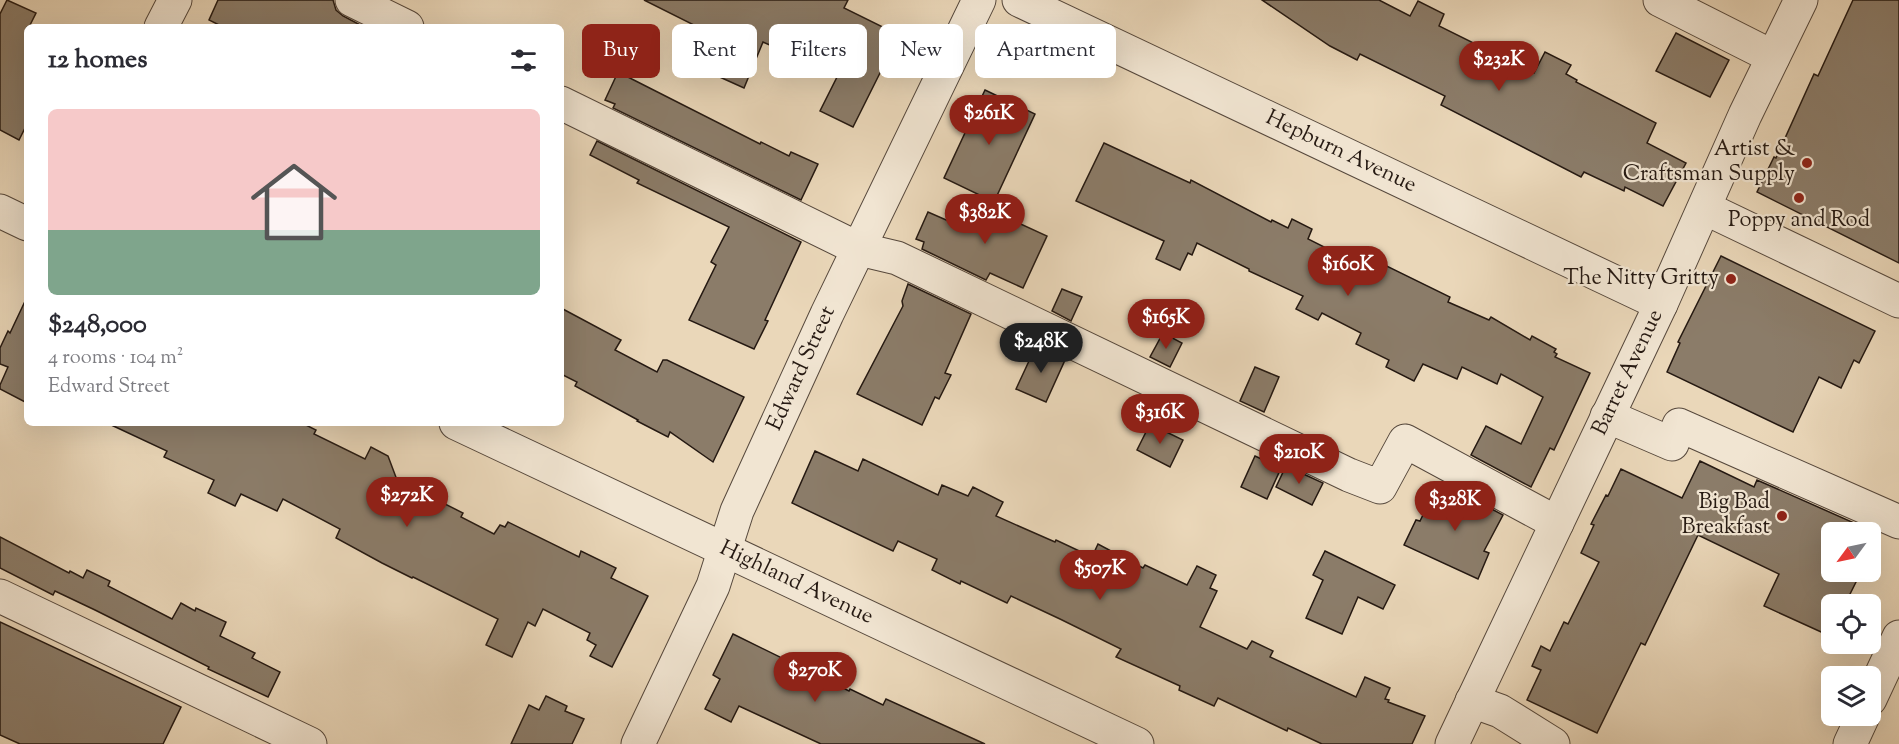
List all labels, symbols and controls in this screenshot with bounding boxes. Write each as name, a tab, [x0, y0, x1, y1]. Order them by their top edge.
chip: Buy	[582, 24, 660, 78]
chip: Rent	[672, 24, 757, 78]
chip: Filters	[769, 24, 867, 78]
chip: New	[879, 24, 963, 78]
chip: Apartment	[975, 24, 1116, 78]
pin: $232K	[1457, 41, 1541, 92]
text: 12 homes	[48, 42, 147, 79]
icon: filters	[507, 44, 540, 77]
text: $232K	[1473, 46, 1525, 75]
pin: $261K	[947, 95, 1031, 146]
text: $261K	[963, 100, 1015, 129]
street label: Hepburn Avenue	[1260, 103, 1422, 202]
place label: Artist & Craftsman Supply	[1623, 134, 1795, 191]
icon: home	[240, 148, 348, 256]
marker: Artist & Craftsman Supply	[1800, 156, 1814, 170]
marker: Poppy and Rod	[1792, 191, 1806, 205]
pin: $382K	[943, 194, 1027, 245]
text: $382K	[959, 199, 1011, 228]
place label: Poppy and Rod	[1728, 205, 1870, 237]
pin: $160K	[1306, 246, 1390, 297]
text: $160K	[1322, 251, 1374, 280]
place label: The Nitty Gritty	[1563, 263, 1719, 295]
marker: The Nitty Gritty	[1724, 272, 1738, 286]
pin: $165K	[1124, 299, 1208, 350]
street label: Edward Street	[760, 300, 845, 436]
text: $165K	[1142, 304, 1190, 333]
street label: Barret Avenue	[1585, 304, 1672, 441]
text: $248,000	[48, 307, 147, 344]
pin: $248K	[999, 323, 1083, 374]
text: $248K	[1014, 328, 1068, 357]
text: 4 rooms · 104 m²	[48, 344, 184, 373]
text: Edward Street	[48, 373, 170, 402]
pin: $316K	[1118, 394, 1202, 445]
text: $316K	[1135, 399, 1185, 428]
pin: $210K	[1257, 434, 1341, 485]
text: $210K	[1273, 439, 1325, 468]
pin: $272K	[365, 477, 449, 528]
pin: $328K	[1413, 481, 1497, 532]
text: $272K	[380, 482, 434, 511]
text: $328K	[1429, 486, 1481, 515]
place label: Big Bad Breakfast	[1682, 487, 1770, 544]
marker: Big Bad Breakfast	[1775, 509, 1789, 523]
north arrow	[1821, 522, 1881, 582]
map controls	[1821, 522, 1881, 726]
street label: Highland Avenue	[714, 533, 878, 633]
pin: $507K	[1058, 550, 1142, 601]
text: $507K	[1074, 555, 1126, 584]
button: locate	[1821, 594, 1881, 654]
pin: $270K	[773, 652, 857, 703]
text: $270K	[788, 657, 842, 686]
button: layers	[1821, 666, 1881, 726]

